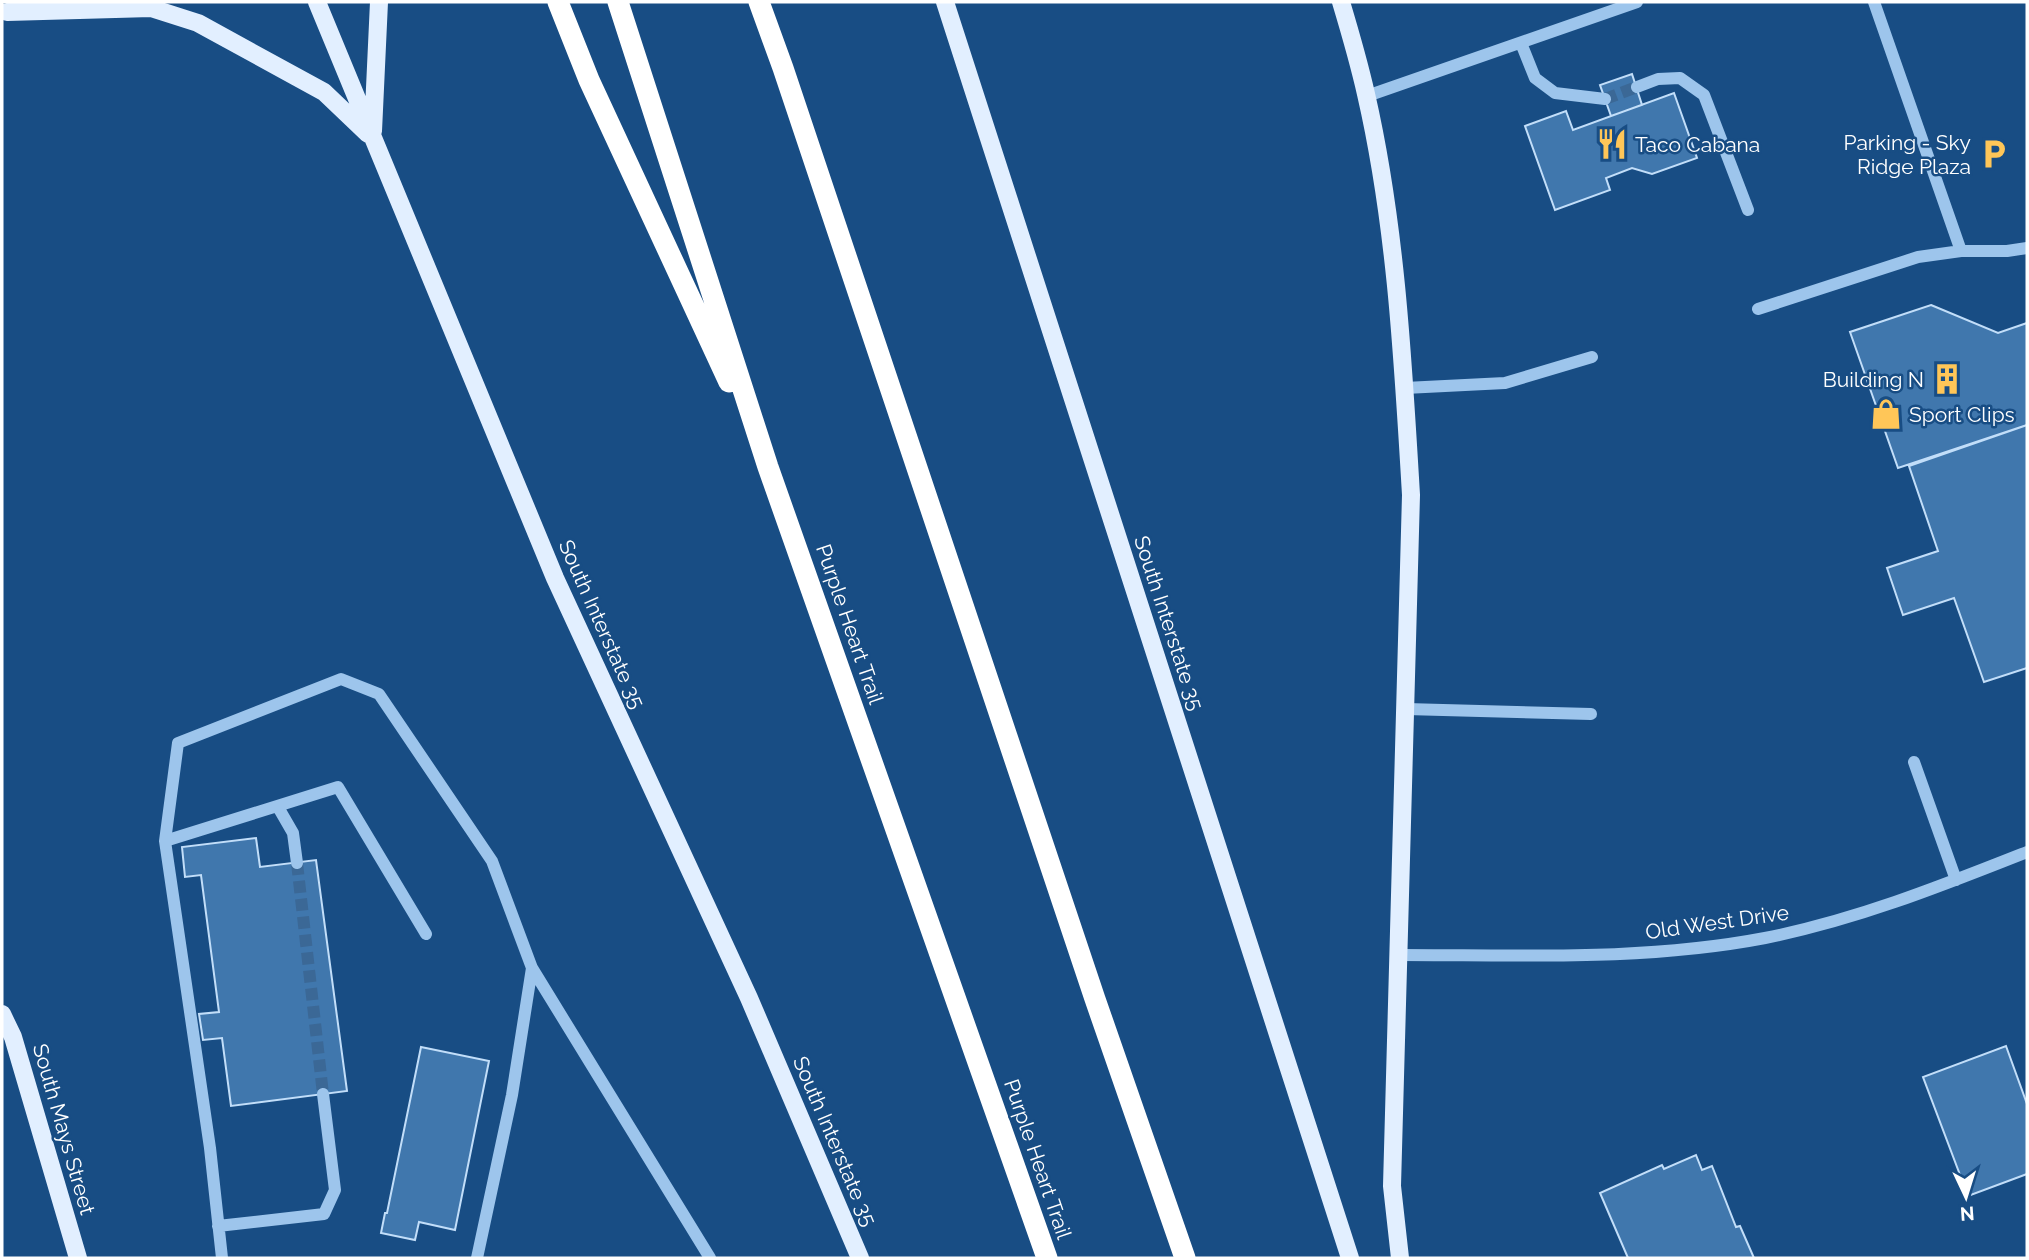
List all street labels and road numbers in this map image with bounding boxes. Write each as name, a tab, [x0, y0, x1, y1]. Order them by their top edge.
street label: South Interstate 35	[1129, 533, 1209, 713]
street label: South Interstate 35	[554, 536, 650, 712]
street label: Purple Heart Trail	[811, 541, 889, 708]
street label: Old West Drive	[1644, 900, 1790, 944]
street label: South Mays Street	[28, 1041, 100, 1217]
street label: South Interstate 35	[788, 1052, 882, 1230]
street label: Purple Heart Trail	[999, 1076, 1077, 1243]

